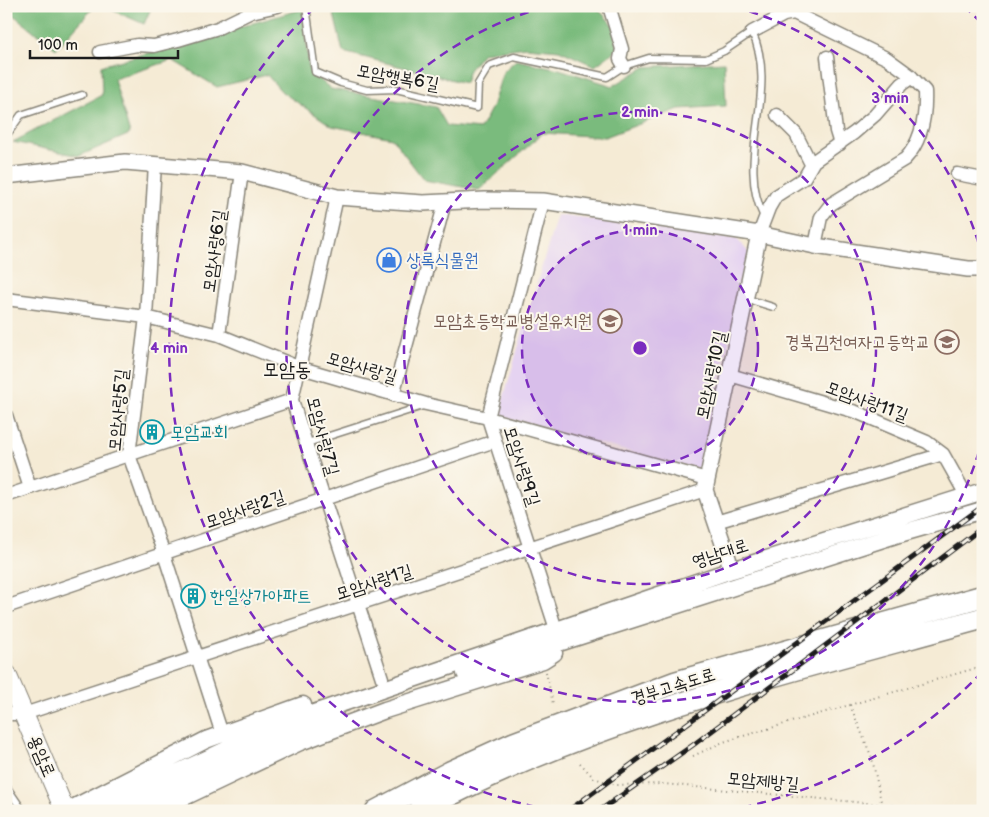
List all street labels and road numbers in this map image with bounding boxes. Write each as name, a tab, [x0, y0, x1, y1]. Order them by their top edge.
street label: 모암행복6길	[355, 60, 441, 95]
street label: 모암사랑6길	[198, 208, 231, 294]
street label: 모암사랑10길	[692, 328, 731, 421]
street label: 모암사랑길	[324, 347, 400, 388]
street label: 모암사랑5길	[104, 367, 133, 452]
street label: 모암사랑11길	[823, 377, 911, 426]
street label: 모암사랑7길	[302, 394, 343, 479]
street label: 모암사랑9길	[499, 424, 544, 509]
street label: 모암사랑2길	[202, 486, 288, 533]
street label: 영남대로	[689, 535, 751, 572]
street label: 모암사랑1길	[333, 560, 416, 605]
street label: 경부고속도로	[629, 664, 718, 709]
street label: 용암로	[23, 732, 60, 780]
street label: 모암제방길	[726, 768, 800, 795]

